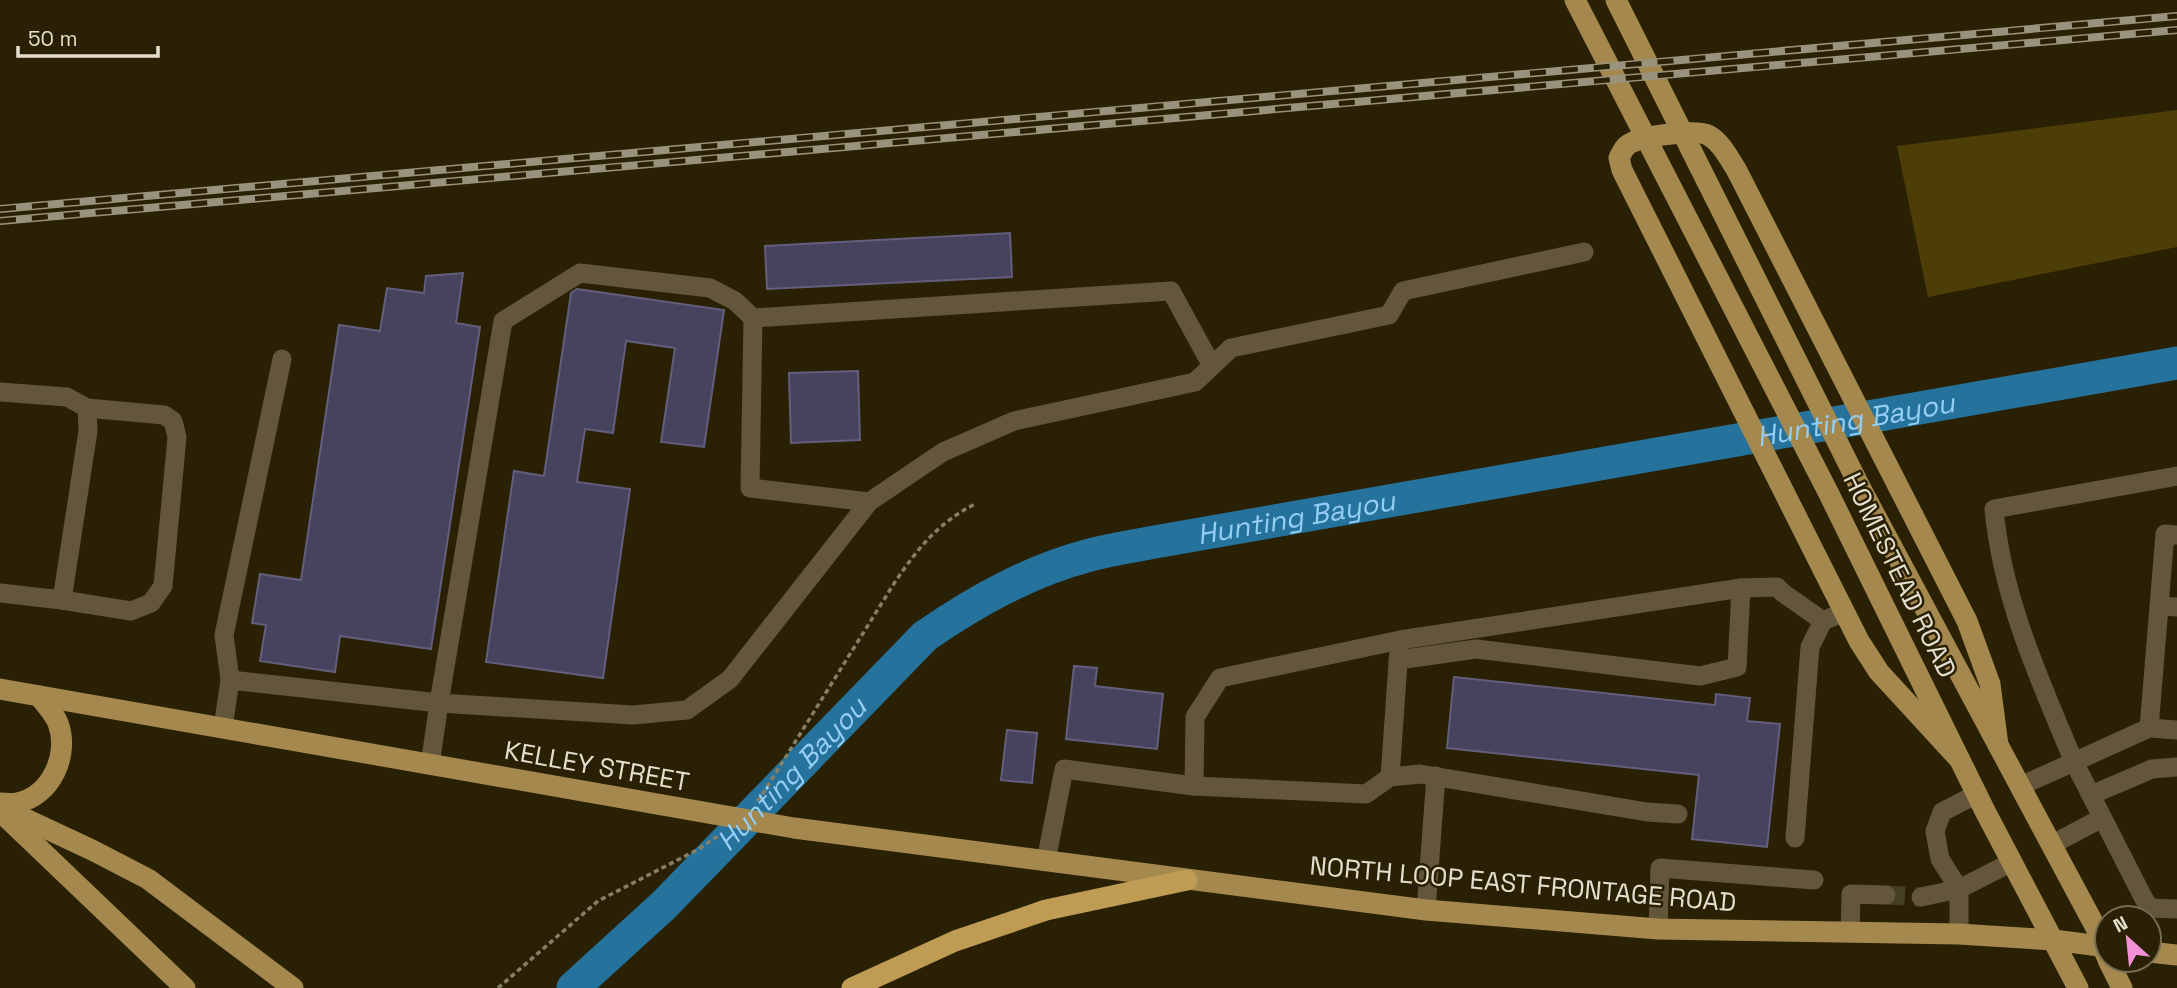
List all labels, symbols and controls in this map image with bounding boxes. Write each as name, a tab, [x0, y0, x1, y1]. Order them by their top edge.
scale bar	[18, 14, 158, 58]
text: 50 m	[28, 25, 78, 52]
water label: Hunting Bayou	[1754, 384, 1959, 454]
street label: HOMESTEAD ROAD	[1836, 467, 1964, 683]
water label: Hunting Bayou	[1194, 482, 1399, 552]
water label: Hunting Bayou	[709, 688, 875, 858]
street label: KELLEY STREET	[502, 733, 692, 799]
street label: NORTH LOOP EAST FRONTAGE ROAD	[1308, 848, 1738, 920]
north arrow	[2093, 904, 2163, 974]
text: N	[2109, 910, 2132, 938]

